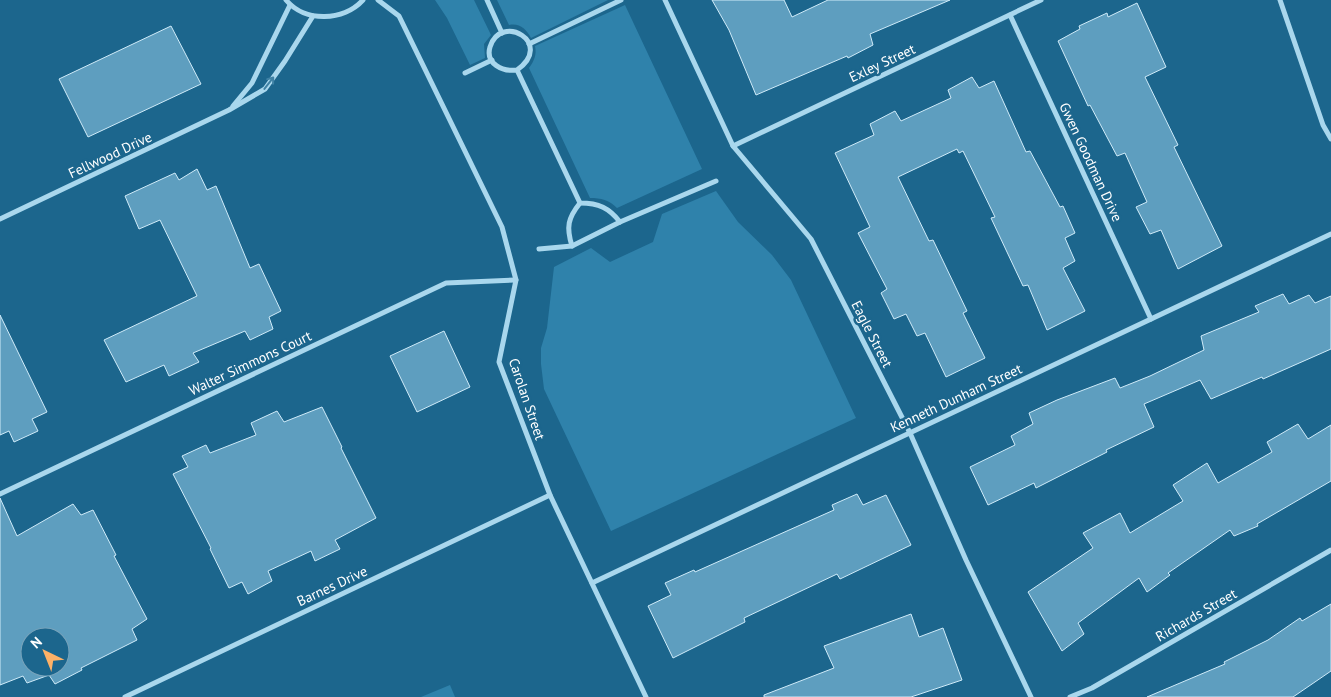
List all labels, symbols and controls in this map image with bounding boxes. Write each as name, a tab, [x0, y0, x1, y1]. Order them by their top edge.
street label: Exley Street	[846, 40, 918, 86]
one-way arrow	[263, 77, 274, 90]
street label: Gwen Goodman Drive	[1055, 100, 1127, 224]
street label: Fellwood Drive	[65, 128, 155, 182]
street label: Eagle Street	[847, 298, 897, 371]
street label: Walter Simmons Court	[186, 327, 315, 399]
street label: Carolan Street	[505, 356, 549, 442]
street label: Kenneth Dunham Street	[887, 359, 1025, 436]
street label: Barnes Drive	[294, 562, 370, 610]
street label: Richards Street	[1152, 584, 1240, 645]
north arrow	[20, 627, 70, 677]
text: N	[27, 633, 46, 652]

